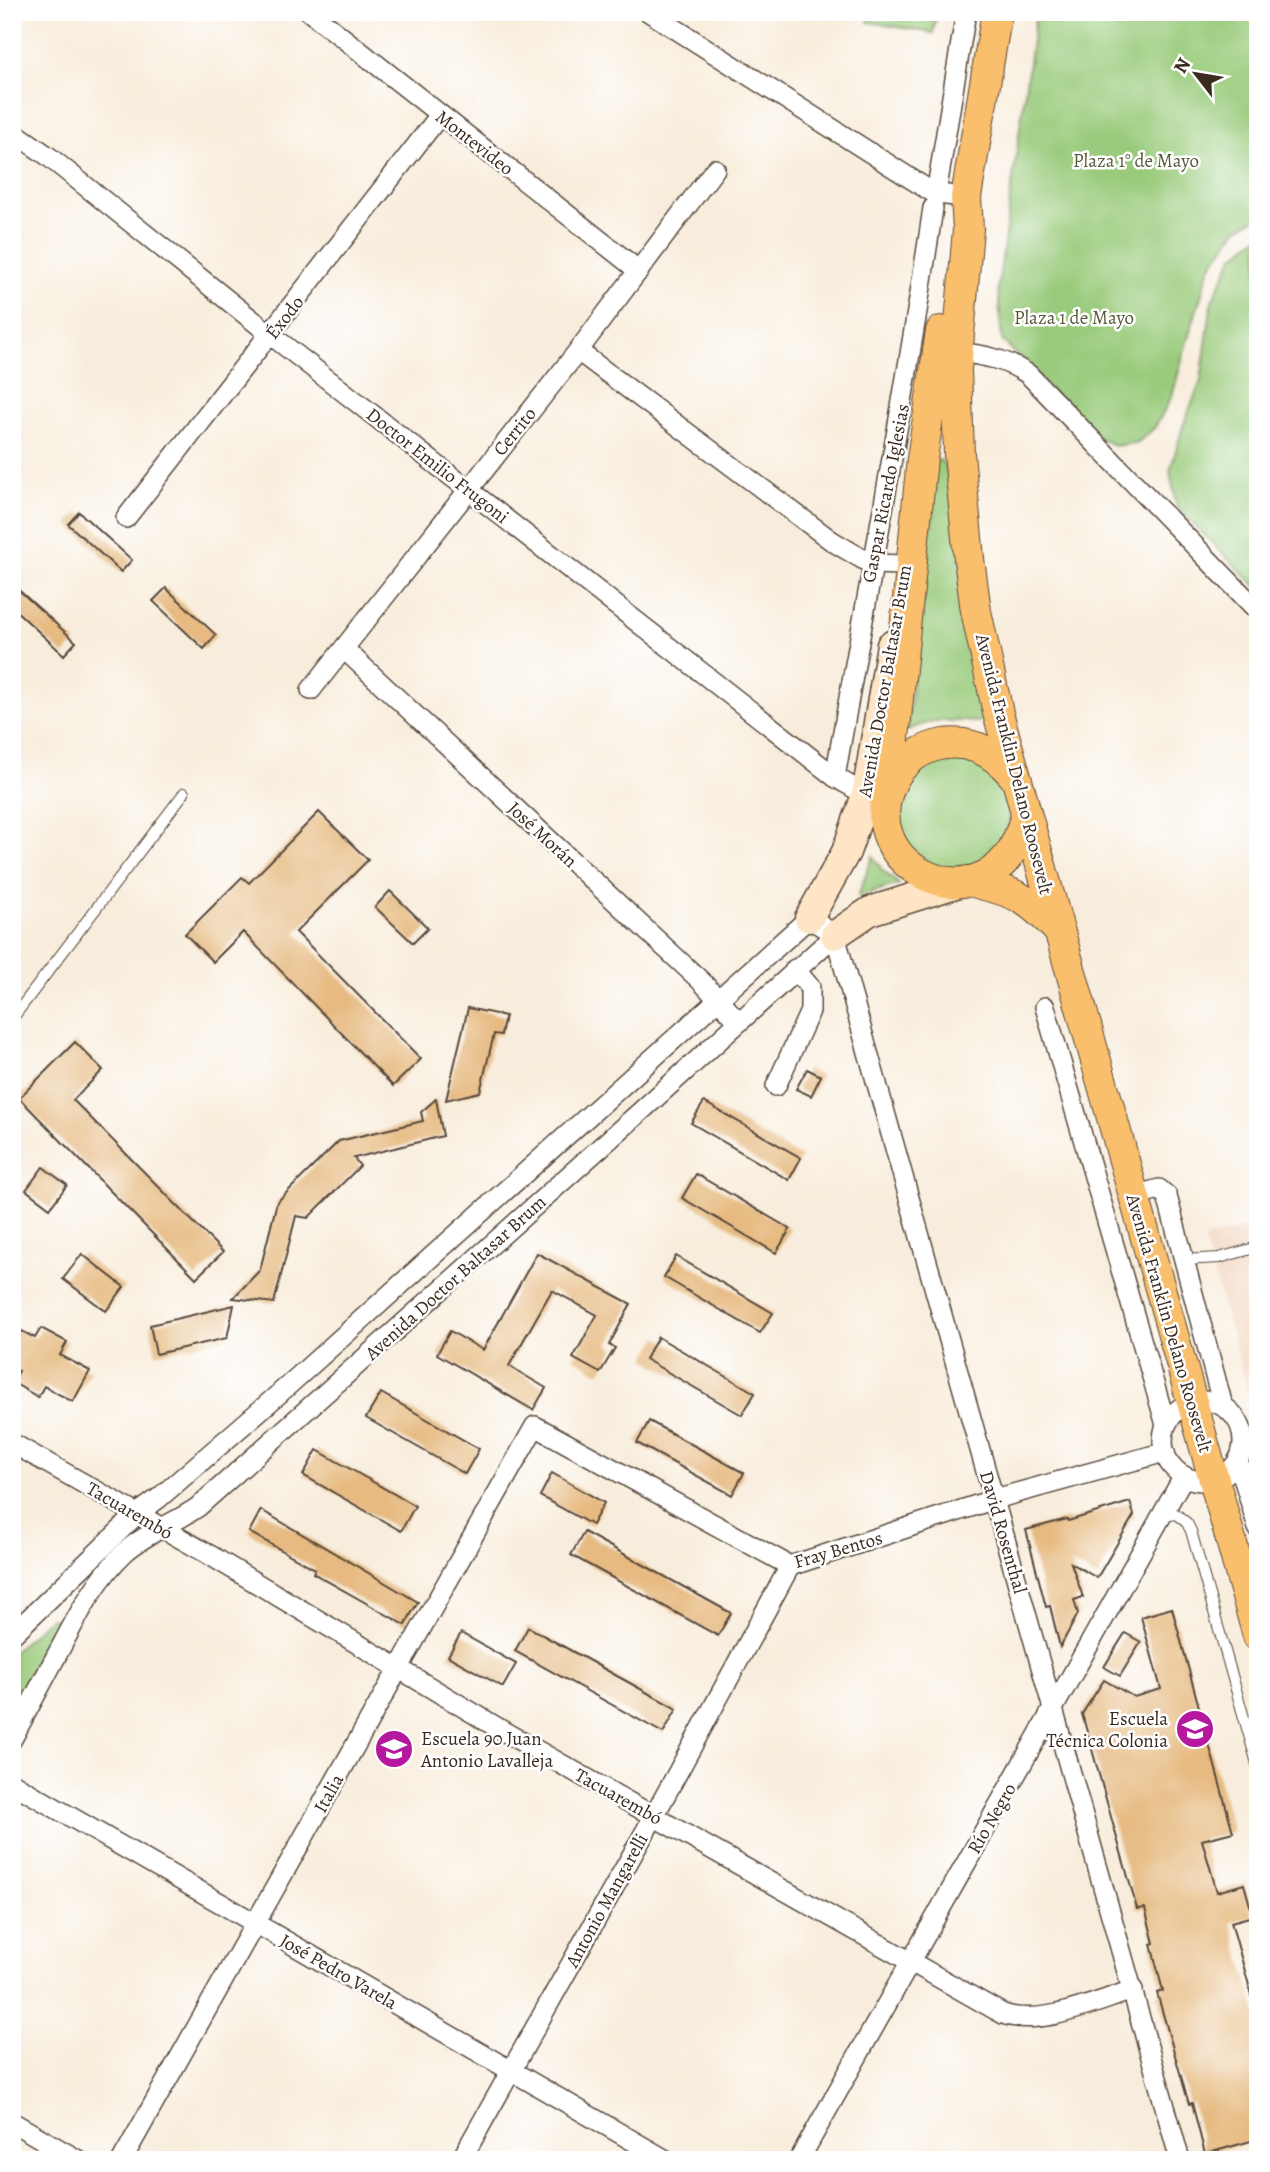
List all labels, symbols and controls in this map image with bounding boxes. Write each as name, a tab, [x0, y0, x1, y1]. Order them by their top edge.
north arrow	[1162, 38, 1232, 108]
text: N	[1168, 53, 1197, 78]
street label: Montevideo	[430, 104, 519, 181]
park label: Plaza 1° de Mayo	[1073, 148, 1199, 174]
street label: Éxodo	[259, 290, 310, 345]
park label: Plaza 1 de Mayo	[1014, 305, 1134, 331]
street label: Doctor Emilio Frugoni	[361, 402, 514, 530]
street label: Cerrito	[487, 402, 542, 461]
street label: Gaspar Ricardo Iglesias	[856, 402, 916, 585]
street label: Avenida Doctor Baltasar Brum	[852, 563, 918, 800]
street label: Avenida Franklin Delano Roosevelt	[969, 630, 1059, 897]
street label: José Morán	[502, 796, 583, 874]
street label: Avenida Doctor Baltasar Brum	[359, 1189, 552, 1367]
street label: Avenida Franklin Delano Roosevelt	[1119, 1190, 1218, 1456]
street label: David Rosenthal	[973, 1468, 1033, 1597]
street label: Tacuarembó	[81, 1476, 178, 1546]
street label: Fray Bentos	[791, 1525, 885, 1575]
place label: Escuela Técnica Colonia	[1046, 1706, 1168, 1754]
school or university icon: Escuela Técnica Colonia	[1174, 1708, 1216, 1750]
place label: Escuela 90 Juan Antonio Lavalleja	[420, 1726, 554, 1774]
school or university icon: Escuela 90 Juan Antonio Lavalleja	[373, 1728, 415, 1770]
street label: Tacuarembó	[570, 1762, 667, 1832]
street label: Italia	[308, 1769, 350, 1818]
street label: Río Negro	[961, 1778, 1023, 1859]
street label: Antonio Mangarelli	[559, 1829, 654, 1973]
street label: José Pedro Varela	[275, 1928, 402, 2016]

